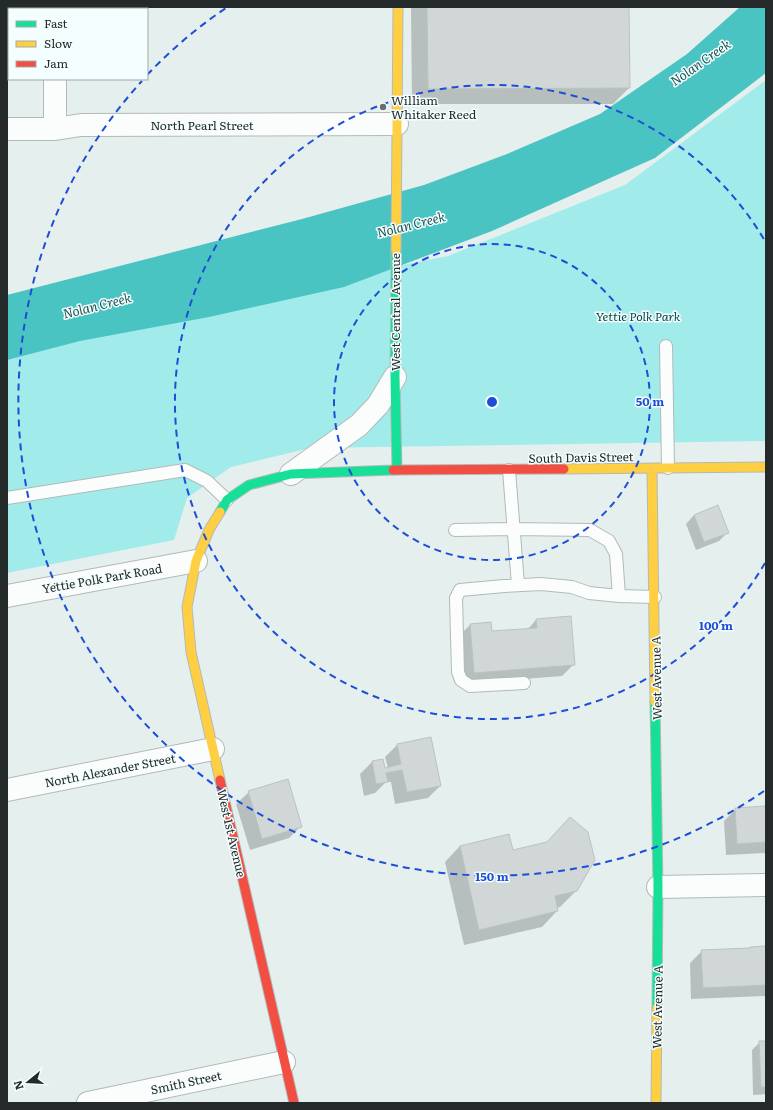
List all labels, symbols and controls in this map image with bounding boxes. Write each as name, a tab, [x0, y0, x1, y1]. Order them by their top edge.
legend	[8, 8, 148, 80]
text: Fast	[44, 14, 68, 32]
text: Slow	[44, 34, 73, 52]
water label: Nolan Creek	[666, 34, 735, 90]
text: Jam	[44, 54, 69, 72]
place label: William Whitaker Reed	[391, 91, 477, 123]
marker: William Whitaker Reed	[378, 102, 388, 112]
street label: North Pearl Street	[150, 116, 254, 134]
water label: Nolan Creek	[375, 206, 448, 242]
street label: West Central Avenue	[386, 253, 404, 371]
water label: Nolan Creek	[61, 287, 134, 323]
park label: Yettie Polk Park	[596, 307, 681, 325]
text: 50 m	[636, 392, 664, 410]
centre of rings	[485, 395, 499, 409]
street label: South Davis Street	[528, 447, 634, 467]
street label: Yettie Polk Park Road	[41, 558, 164, 597]
text: 100 m	[699, 616, 733, 634]
street label: West Avenue A	[646, 636, 666, 720]
street label: North Alexander Street	[43, 748, 177, 792]
street label: West 1st Avenue	[213, 787, 251, 879]
text: 150 m	[475, 867, 509, 885]
street label: West Avenue A	[647, 965, 667, 1049]
north arrow	[8, 1062, 48, 1102]
street label: Smith Street	[149, 1066, 223, 1098]
text: N	[9, 1079, 27, 1092]

